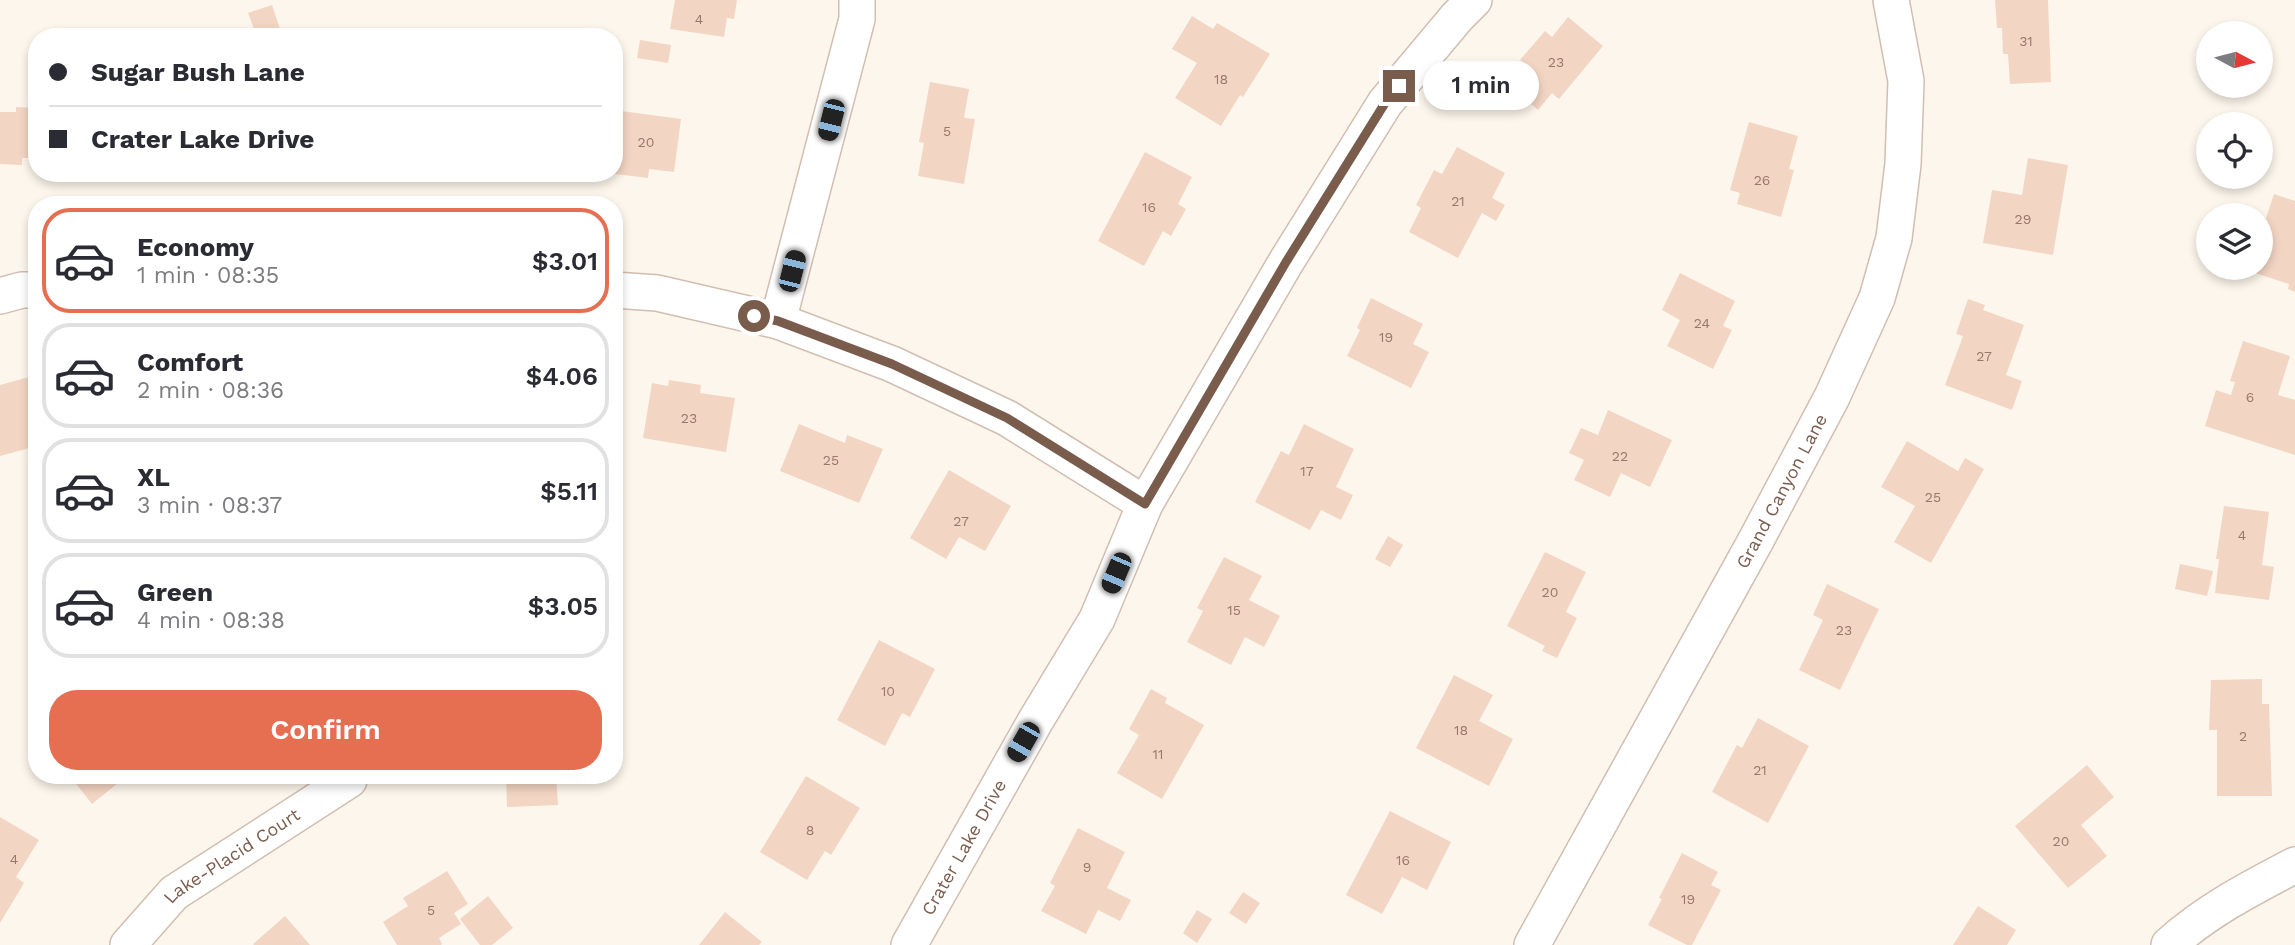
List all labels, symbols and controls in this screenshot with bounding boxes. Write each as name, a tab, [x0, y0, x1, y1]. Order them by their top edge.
house number: 4	[695, 11, 703, 27]
north arrow	[2196, 21, 2273, 98]
map controls	[2196, 21, 2273, 280]
house number: 31	[2019, 33, 2033, 49]
house number: 23	[1548, 54, 1564, 70]
text: Sugar Bush Lane	[91, 57, 305, 87]
callout: 1 min	[1424, 62, 1539, 110]
route end	[1383, 70, 1415, 102]
house number: 18	[1214, 71, 1228, 87]
text: 1 min	[1451, 72, 1511, 99]
car	[816, 97, 847, 143]
button: locate	[2196, 112, 2273, 189]
house number: 5	[943, 123, 951, 139]
text: Crater Lake Drive	[91, 124, 314, 154]
house number: 20	[638, 134, 654, 150]
house number: 26	[1754, 172, 1770, 188]
house number: 21	[1451, 193, 1465, 209]
house number: 16	[1142, 199, 1156, 215]
button: layers	[2196, 203, 2273, 280]
house number: 29	[2015, 211, 2031, 227]
icon: car	[53, 229, 116, 292]
text: Economy	[137, 232, 254, 262]
text: $3.01	[532, 246, 598, 276]
car	[777, 248, 808, 294]
text: 1 min · 08:35	[137, 262, 279, 289]
route start	[738, 300, 770, 332]
house number: 24	[1694, 315, 1710, 331]
house number: 19	[1379, 329, 1393, 345]
icon: car	[53, 344, 116, 407]
text: Comfort	[137, 347, 243, 377]
house number: 27	[1976, 348, 1992, 364]
text: $4.06	[526, 361, 598, 391]
text: 2 min · 08:36	[137, 377, 284, 404]
house number: 6	[2246, 389, 2254, 405]
house number: 23	[681, 410, 697, 426]
street label: Grand Canyon Lane	[1731, 410, 1831, 572]
house number: 22	[1612, 448, 1628, 464]
house number: 25	[823, 452, 839, 468]
icon: car	[53, 459, 116, 522]
text: XL	[137, 462, 170, 492]
house number: 17	[1300, 463, 1314, 479]
text: $5.11	[540, 476, 598, 506]
house number: 25	[1925, 489, 1941, 505]
text: 3 min · 08:37	[137, 492, 282, 519]
house number: 27	[953, 513, 969, 529]
house number: 4	[2238, 527, 2246, 543]
car	[1099, 550, 1134, 596]
icon: car	[53, 574, 116, 637]
text: Green	[137, 577, 213, 607]
house number: 20	[1542, 584, 1558, 600]
text: $3.05	[528, 591, 598, 621]
house number: 15	[1227, 602, 1241, 618]
text: 4 min · 08:38	[137, 607, 285, 634]
house number: 23	[1836, 622, 1852, 638]
house number: 10	[881, 683, 895, 699]
button: Confirm	[49, 690, 602, 770]
car	[1004, 719, 1043, 765]
house number: 18	[1454, 722, 1468, 738]
house number: 2	[2239, 728, 2247, 744]
house number: 11	[1153, 746, 1163, 762]
house number: 21	[1753, 762, 1767, 778]
street label: Crater Lake Drive	[917, 776, 1010, 919]
street label: Lake-Placid Court	[159, 803, 304, 907]
house number: 8	[806, 822, 814, 838]
house number: 20	[2053, 833, 2069, 849]
house number: 4	[10, 851, 18, 867]
house number: 16	[1396, 852, 1410, 868]
house number: 9	[1083, 859, 1091, 875]
house number: 19	[1681, 891, 1695, 907]
house number: 5	[427, 902, 435, 918]

